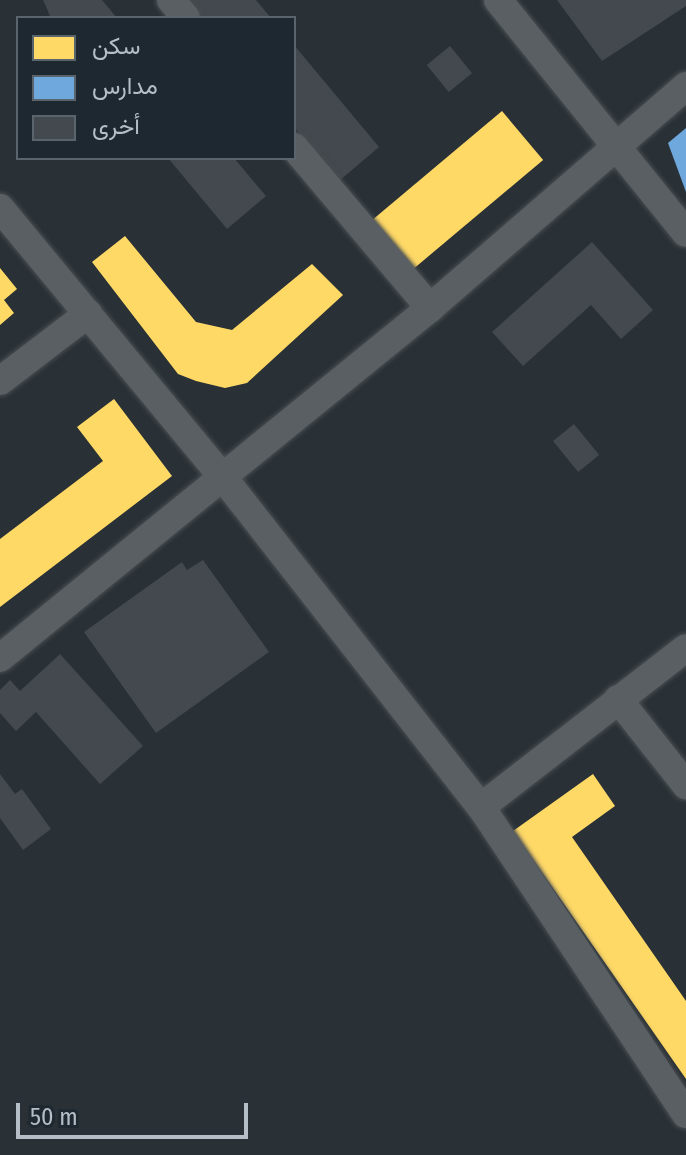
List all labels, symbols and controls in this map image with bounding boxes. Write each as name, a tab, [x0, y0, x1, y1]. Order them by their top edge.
legend	[16, 16, 296, 160]
text: سكن	[92, 32, 141, 60]
text: مدارس	[92, 72, 158, 100]
text: أخرى	[92, 112, 140, 140]
scale bar	[20, 1087, 252, 1137]
text: 50 m	[30, 1103, 78, 1131]

